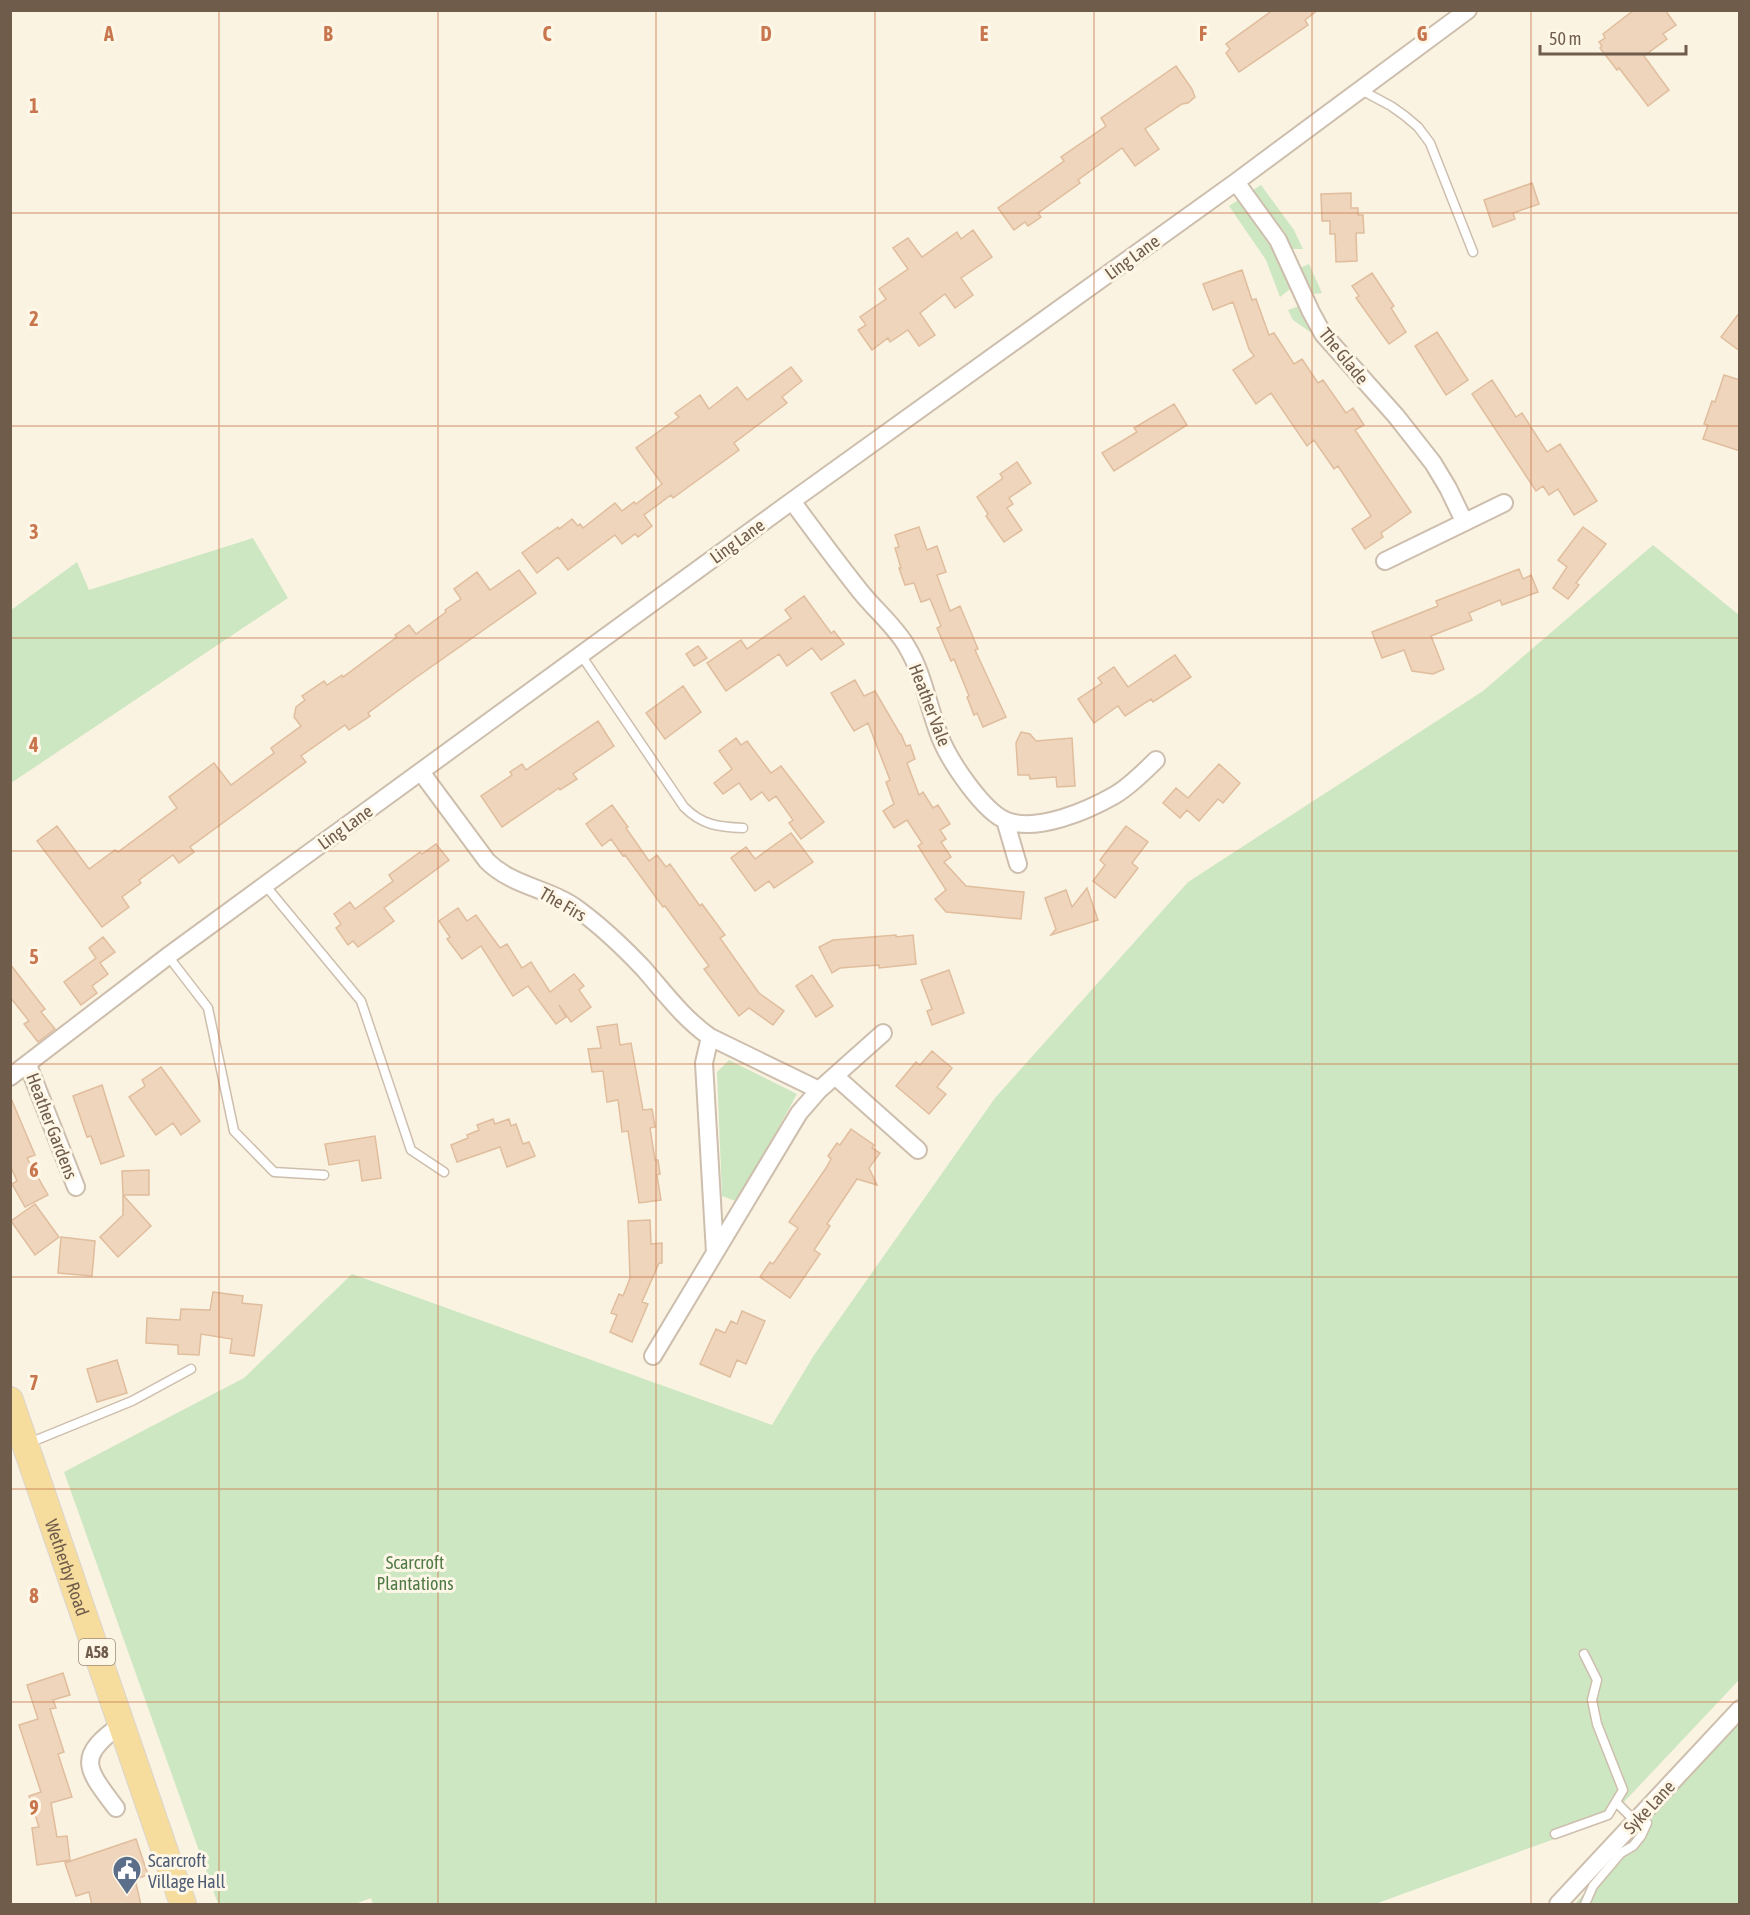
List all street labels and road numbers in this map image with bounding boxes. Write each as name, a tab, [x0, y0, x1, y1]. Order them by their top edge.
street label: Ling Lane	[1101, 230, 1163, 284]
street label: The Glade	[1315, 324, 1373, 388]
street label: Ling Lane	[706, 514, 768, 568]
street label: Heather Vale	[905, 661, 955, 749]
street label: Ling Lane	[314, 800, 376, 854]
street label: The Firs	[536, 882, 590, 926]
street label: Heather Gardens	[22, 1070, 82, 1182]
street label: Wetherby Road	[41, 1516, 94, 1618]
road number: A58	[79, 1639, 115, 1665]
street label: Syke Lane	[1619, 1776, 1679, 1838]

